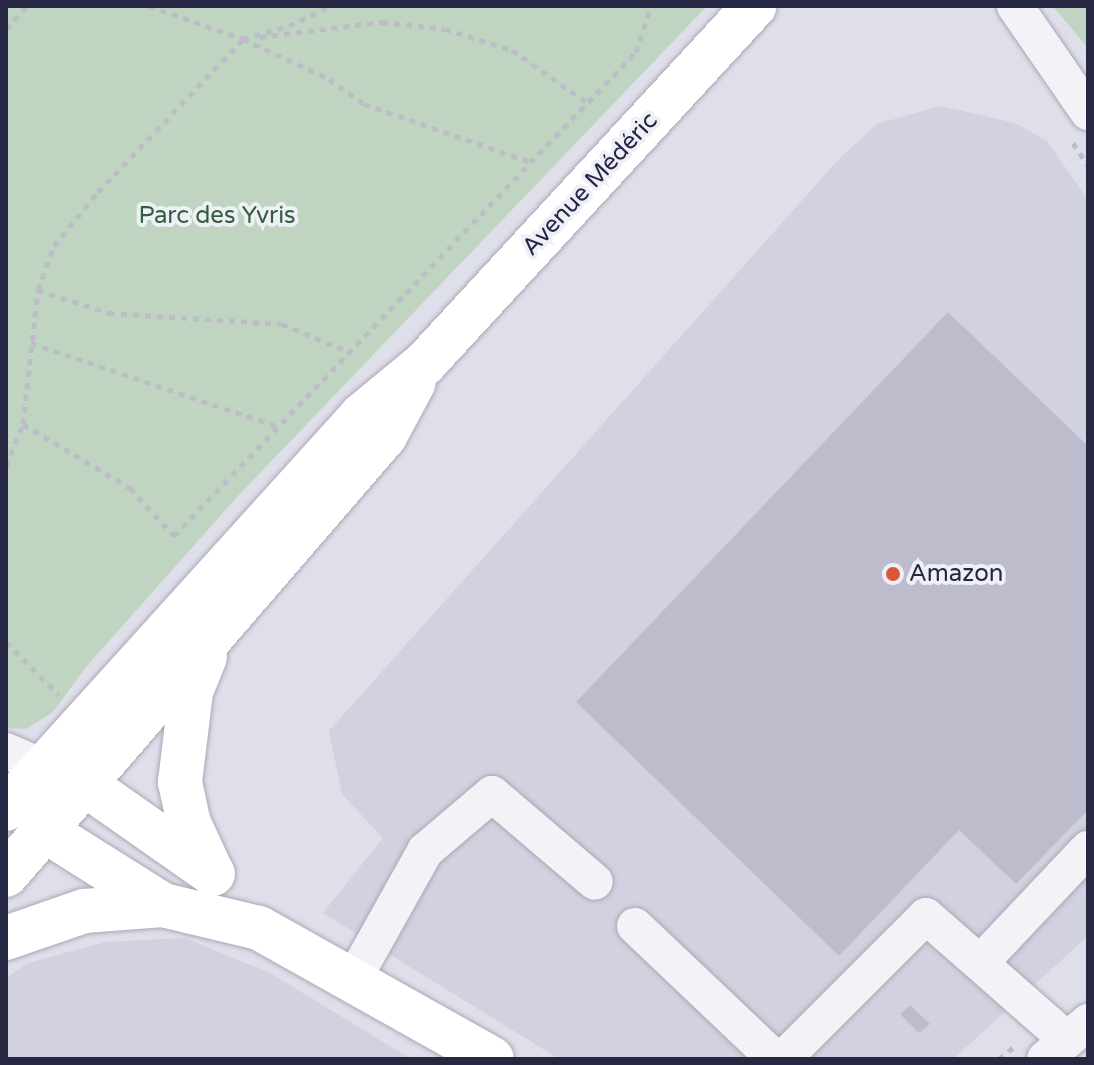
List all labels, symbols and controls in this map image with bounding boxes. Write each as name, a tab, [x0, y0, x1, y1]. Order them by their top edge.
street label: Avenue Médéric	[516, 106, 664, 262]
park label: Parc des Yvris	[138, 202, 296, 230]
place label: Amazon	[909, 560, 1003, 588]
marker: Amazon	[884, 565, 902, 583]

